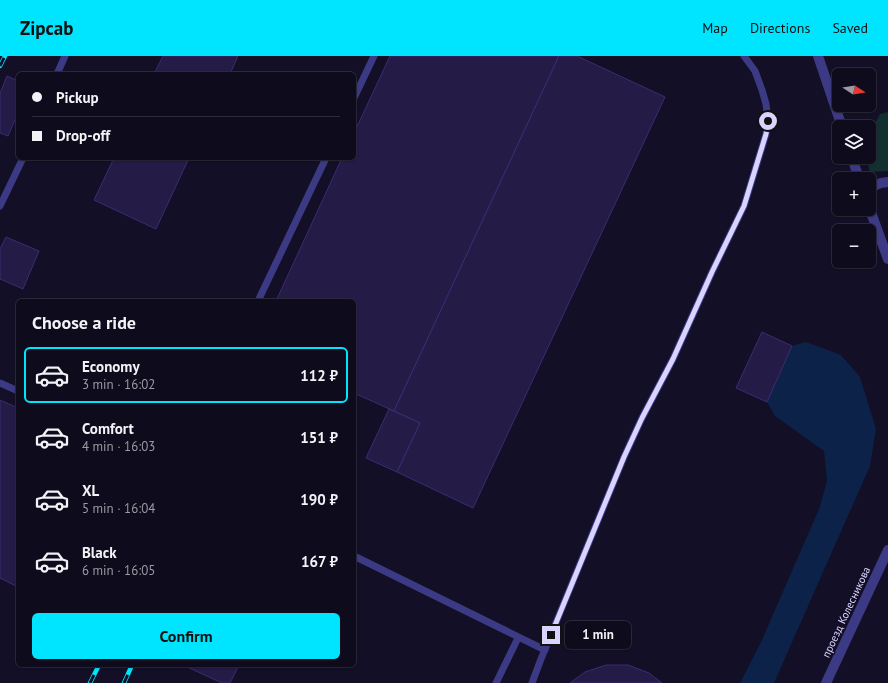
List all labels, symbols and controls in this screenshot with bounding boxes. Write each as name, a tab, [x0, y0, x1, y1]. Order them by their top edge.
text: Zipcab	[20, 16, 73, 40]
text: Map	[702, 19, 728, 37]
text: Directions	[750, 19, 810, 37]
text: Saved	[832, 19, 868, 37]
north arrow	[832, 68, 876, 112]
map controls	[832, 68, 876, 268]
text: Pickup	[56, 88, 99, 107]
route start	[759, 112, 777, 130]
button: layers	[832, 120, 876, 164]
text: Drop-off	[56, 126, 110, 145]
button: +	[832, 172, 876, 216]
button: −	[832, 224, 876, 268]
text: Choose a ride	[32, 311, 136, 334]
icon: car	[34, 357, 70, 393]
text: Economy	[82, 357, 140, 376]
text: 112 ₽	[300, 366, 338, 385]
text: 3 min · 16:02	[82, 376, 155, 393]
icon: car	[34, 419, 70, 455]
text: Comfort	[82, 419, 134, 438]
text: 151 ₽	[300, 428, 338, 447]
text: 4 min · 16:03	[82, 438, 155, 455]
icon: car	[34, 481, 70, 517]
text: XL	[82, 481, 99, 500]
text: 190 ₽	[300, 490, 338, 509]
text: 5 min · 16:04	[82, 500, 155, 517]
icon: car	[34, 543, 70, 579]
text: Black	[82, 543, 117, 562]
text: 167 ₽	[301, 552, 338, 571]
text: 6 min · 16:05	[82, 562, 155, 579]
street label: проезд Колесникова	[819, 564, 873, 660]
button: Confirm	[32, 613, 340, 659]
callout: 1 min	[565, 621, 631, 649]
route end	[542, 626, 560, 644]
text: 1 min	[582, 626, 614, 643]

